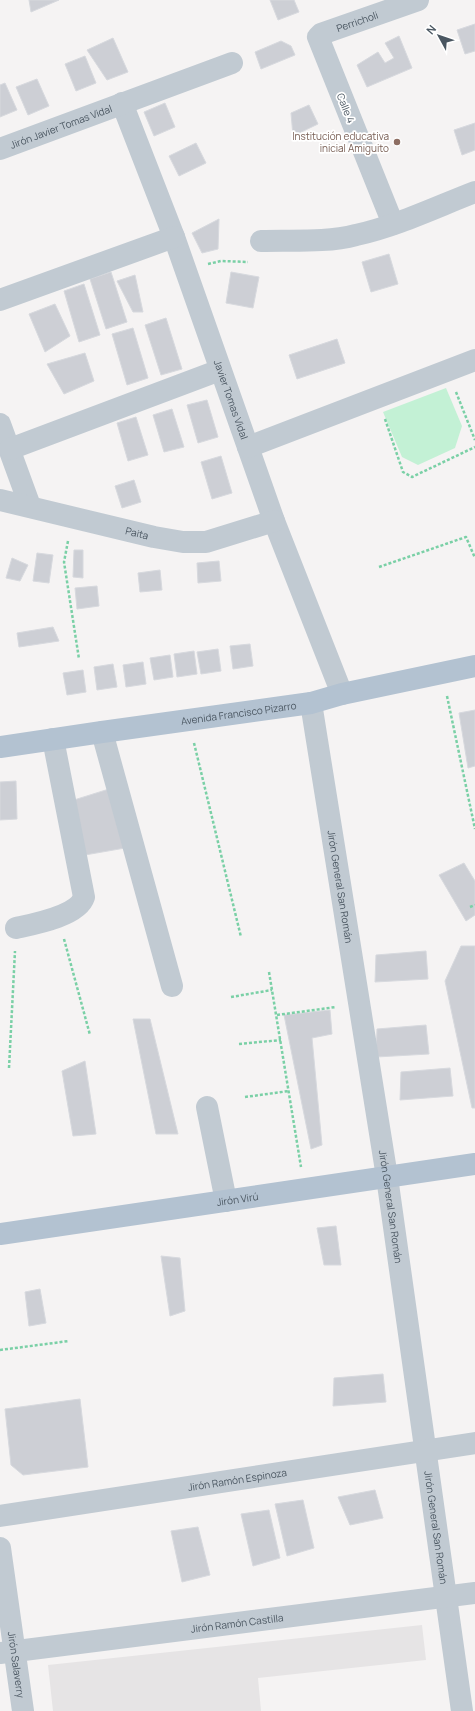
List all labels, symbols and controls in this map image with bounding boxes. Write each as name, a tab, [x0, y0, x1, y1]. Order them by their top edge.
street label: Perricholi	[334, 8, 380, 35]
north arrow	[419, 16, 459, 56]
text: N	[423, 21, 439, 37]
street label: Calle 4	[334, 91, 358, 125]
street label: Jirón Javier Tomas Vidal	[8, 101, 114, 152]
place label: Institución educativa inicial Amiguito	[292, 129, 389, 155]
marker: Institución educativa inicial Amiguito	[392, 137, 402, 147]
street label: Javier Tomas Vidal	[211, 358, 252, 441]
street label: Paita	[124, 523, 150, 542]
street label: Avenida Francisco Pizarro	[180, 698, 297, 728]
street label: Jirón General San Román	[324, 829, 356, 944]
street label: Jirón General San Román	[376, 1149, 406, 1264]
street label: Jirón Virú	[216, 1189, 259, 1209]
street label: Jirón Ramón Espinoza	[187, 1465, 288, 1494]
street label: Jirón General San Román	[421, 1470, 451, 1585]
street label: Jirón Ramón Castilla	[190, 1610, 284, 1636]
street label: Jirón Salaverry	[5, 1631, 28, 1700]

